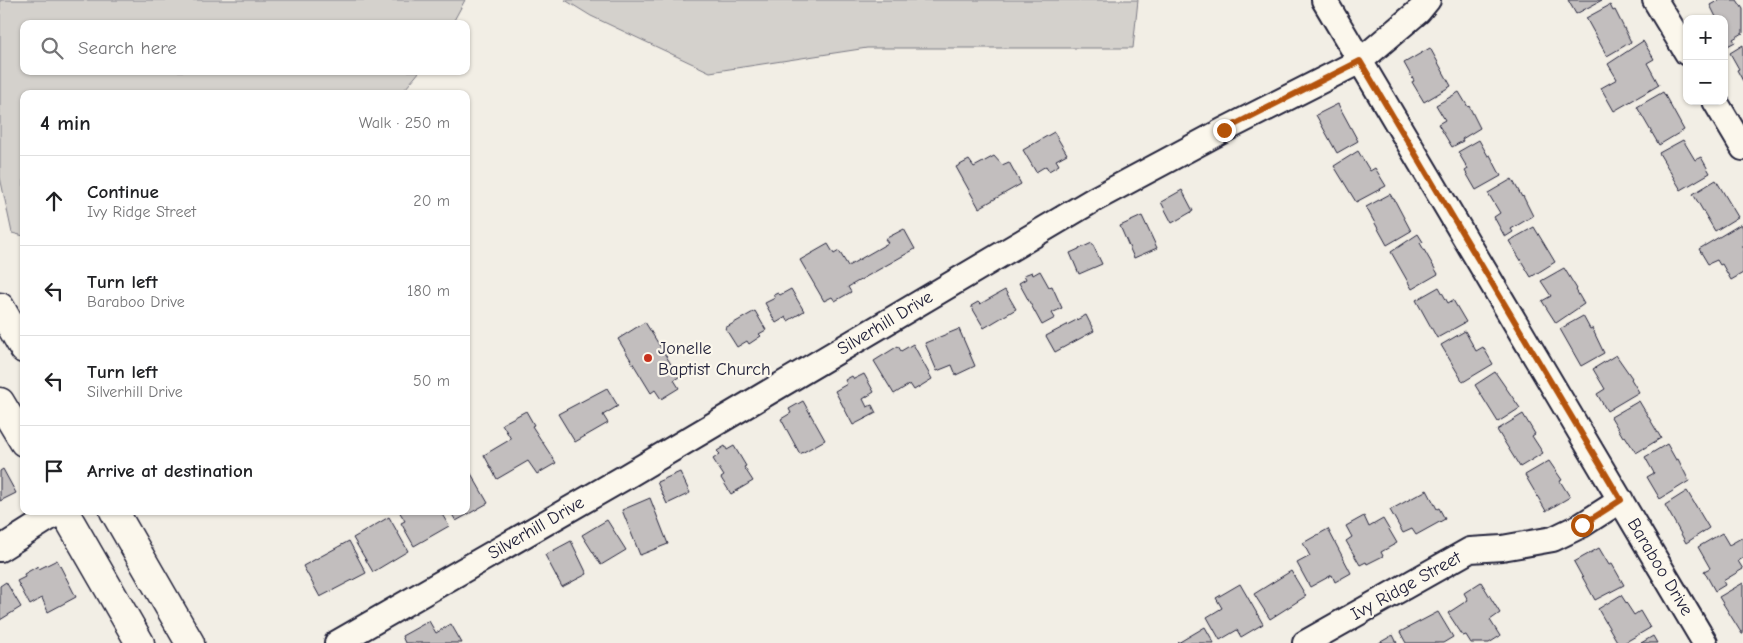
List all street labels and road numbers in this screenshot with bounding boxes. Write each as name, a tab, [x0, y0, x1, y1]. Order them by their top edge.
street label: Silverhill Drive	[833, 286, 937, 360]
street label: Silverhill Drive	[484, 492, 588, 564]
street label: Baraboo Drive	[1623, 514, 1697, 620]
street label: Ivy Ridge Street	[1347, 547, 1465, 625]

